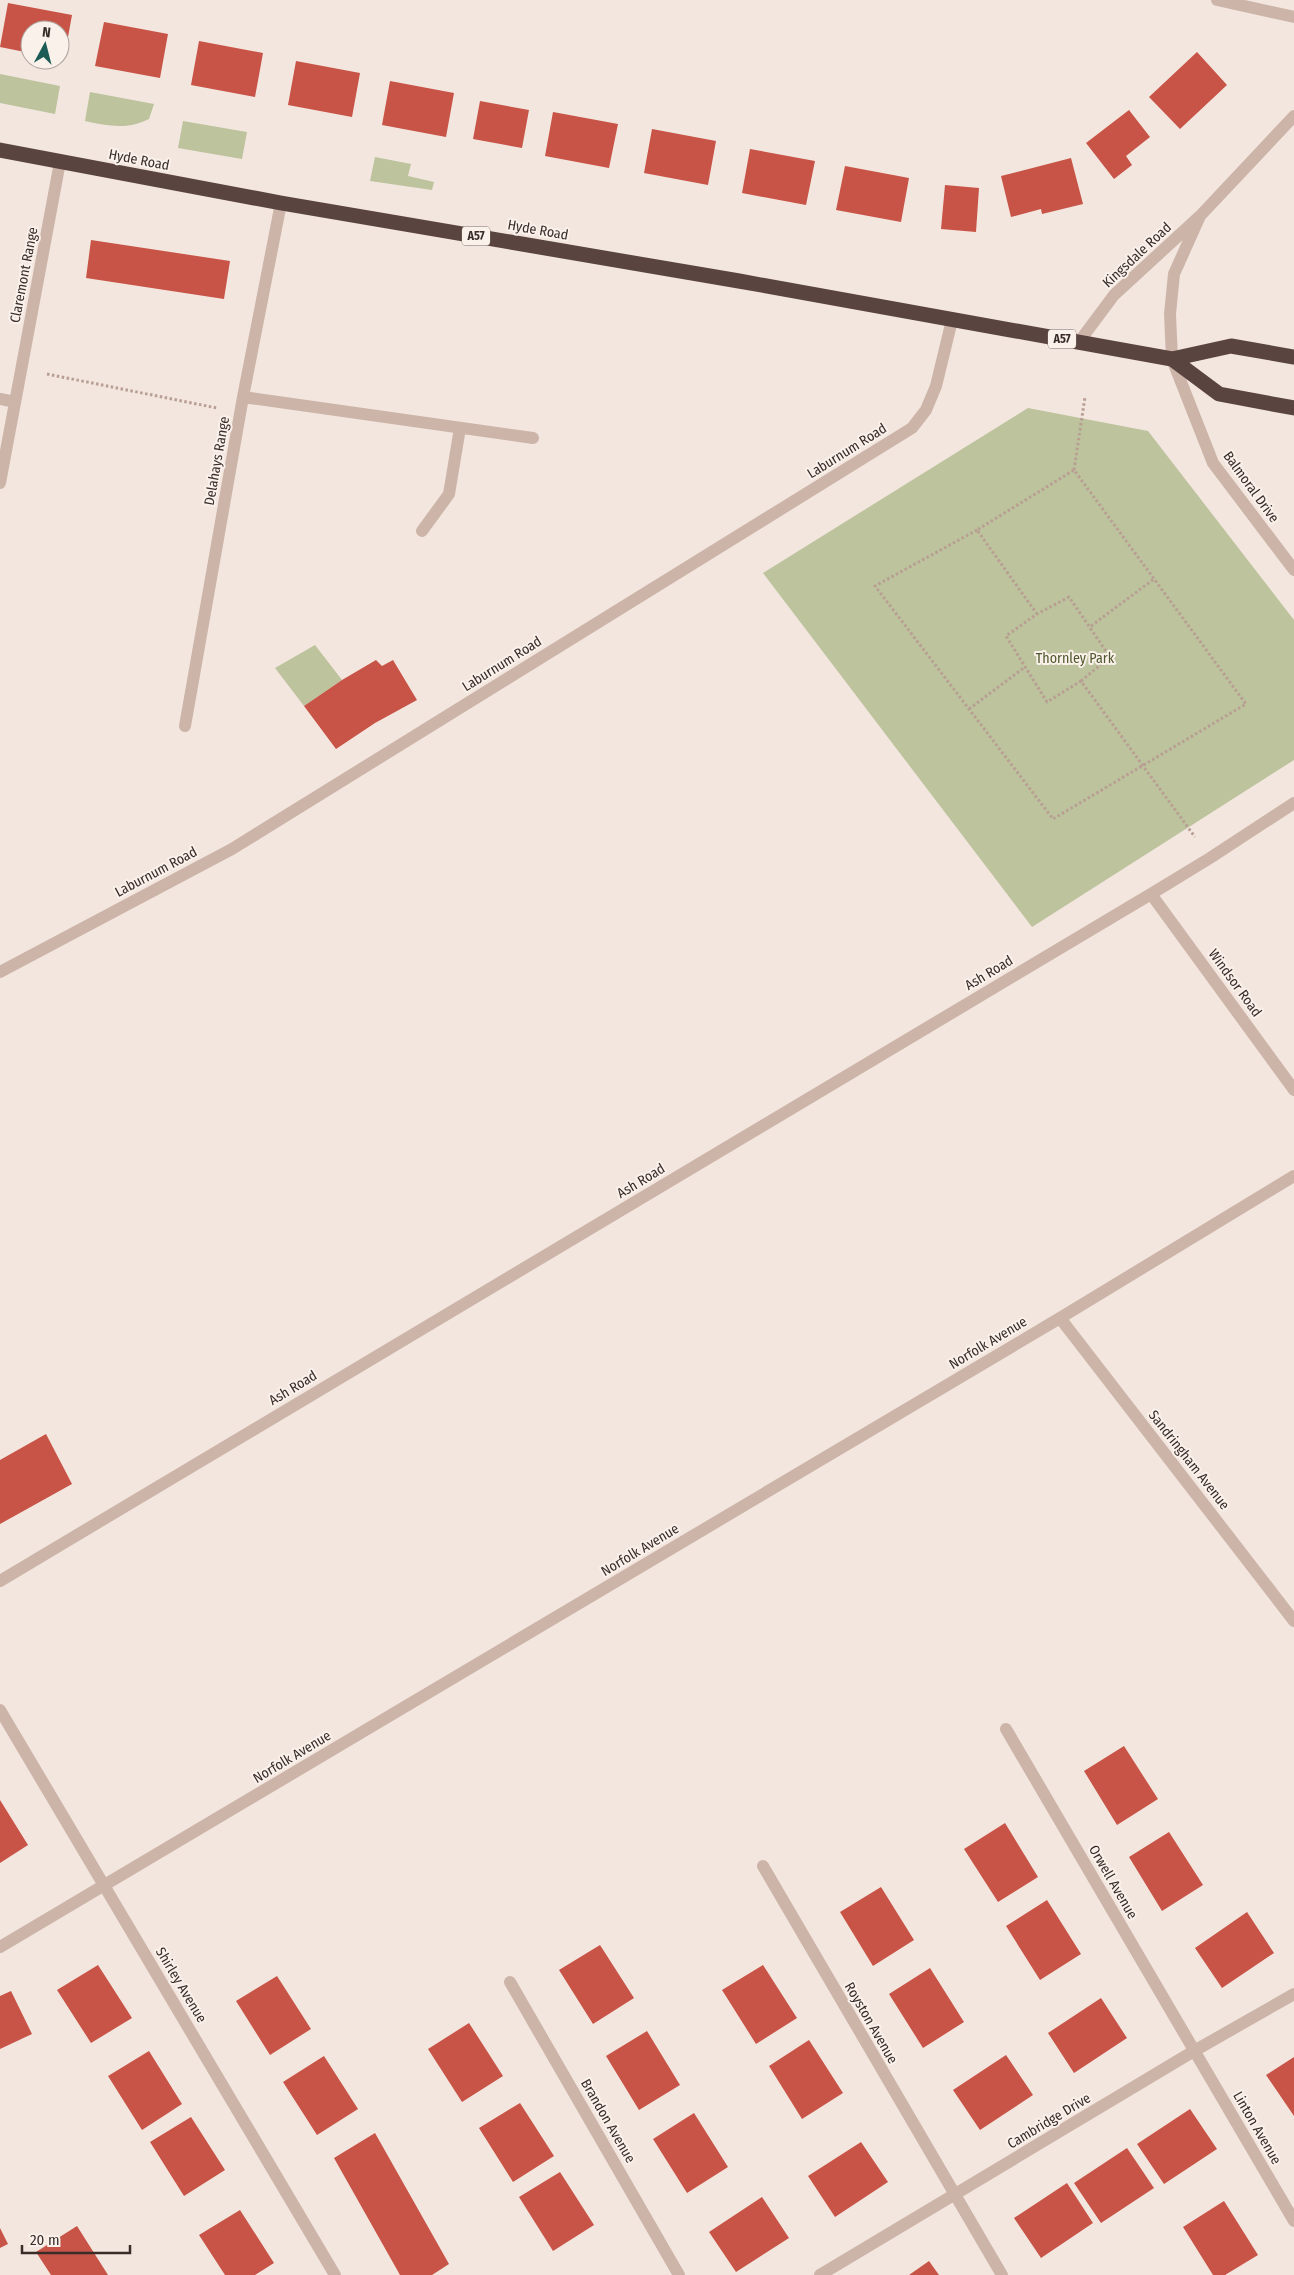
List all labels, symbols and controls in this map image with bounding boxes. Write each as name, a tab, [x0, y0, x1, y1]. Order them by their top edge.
north arrow	[20, 20, 70, 70]
text: N	[41, 24, 52, 42]
street label: Hyde Road	[107, 146, 171, 174]
street label: Hyde Road	[506, 216, 570, 244]
street label: Kingsdale Road	[1099, 219, 1175, 291]
street label: Claremont Range	[6, 226, 42, 324]
road number: A57	[462, 227, 490, 246]
road number: A57	[1048, 329, 1076, 348]
street label: Delahays Range	[201, 415, 233, 507]
street label: Laburnum Road	[804, 420, 890, 482]
street label: Balmoral Drive	[1219, 448, 1283, 526]
street label: Laburnum Road	[459, 633, 545, 695]
park label: Thornley Park	[1036, 650, 1115, 667]
street label: Laburnum Road	[112, 843, 200, 901]
street label: Windsor Road	[1205, 946, 1265, 1020]
street label: Ash Road	[962, 952, 1016, 994]
street label: Ash Road	[614, 1160, 668, 1202]
street label: Norfolk Avenue	[946, 1313, 1030, 1373]
street label: Ash Road	[266, 1367, 320, 1409]
street label: Sandringham Avenue	[1145, 1407, 1233, 1513]
street label: Norfolk Avenue	[598, 1520, 682, 1580]
street label: Norfolk Avenue	[250, 1727, 334, 1787]
street label: Orwell Avenue	[1085, 1842, 1141, 1922]
street label: Shirley Avenue	[152, 1944, 210, 2026]
street label: Royston Avenue	[841, 1979, 901, 2067]
street label: Brandon Avenue	[577, 2076, 639, 2166]
street label: Linton Avenue	[1229, 2088, 1285, 2168]
street label: Cambridge Drive	[1004, 2089, 1094, 2153]
scale bar	[22, 2222, 130, 2254]
text: 20 m	[30, 2231, 60, 2249]

